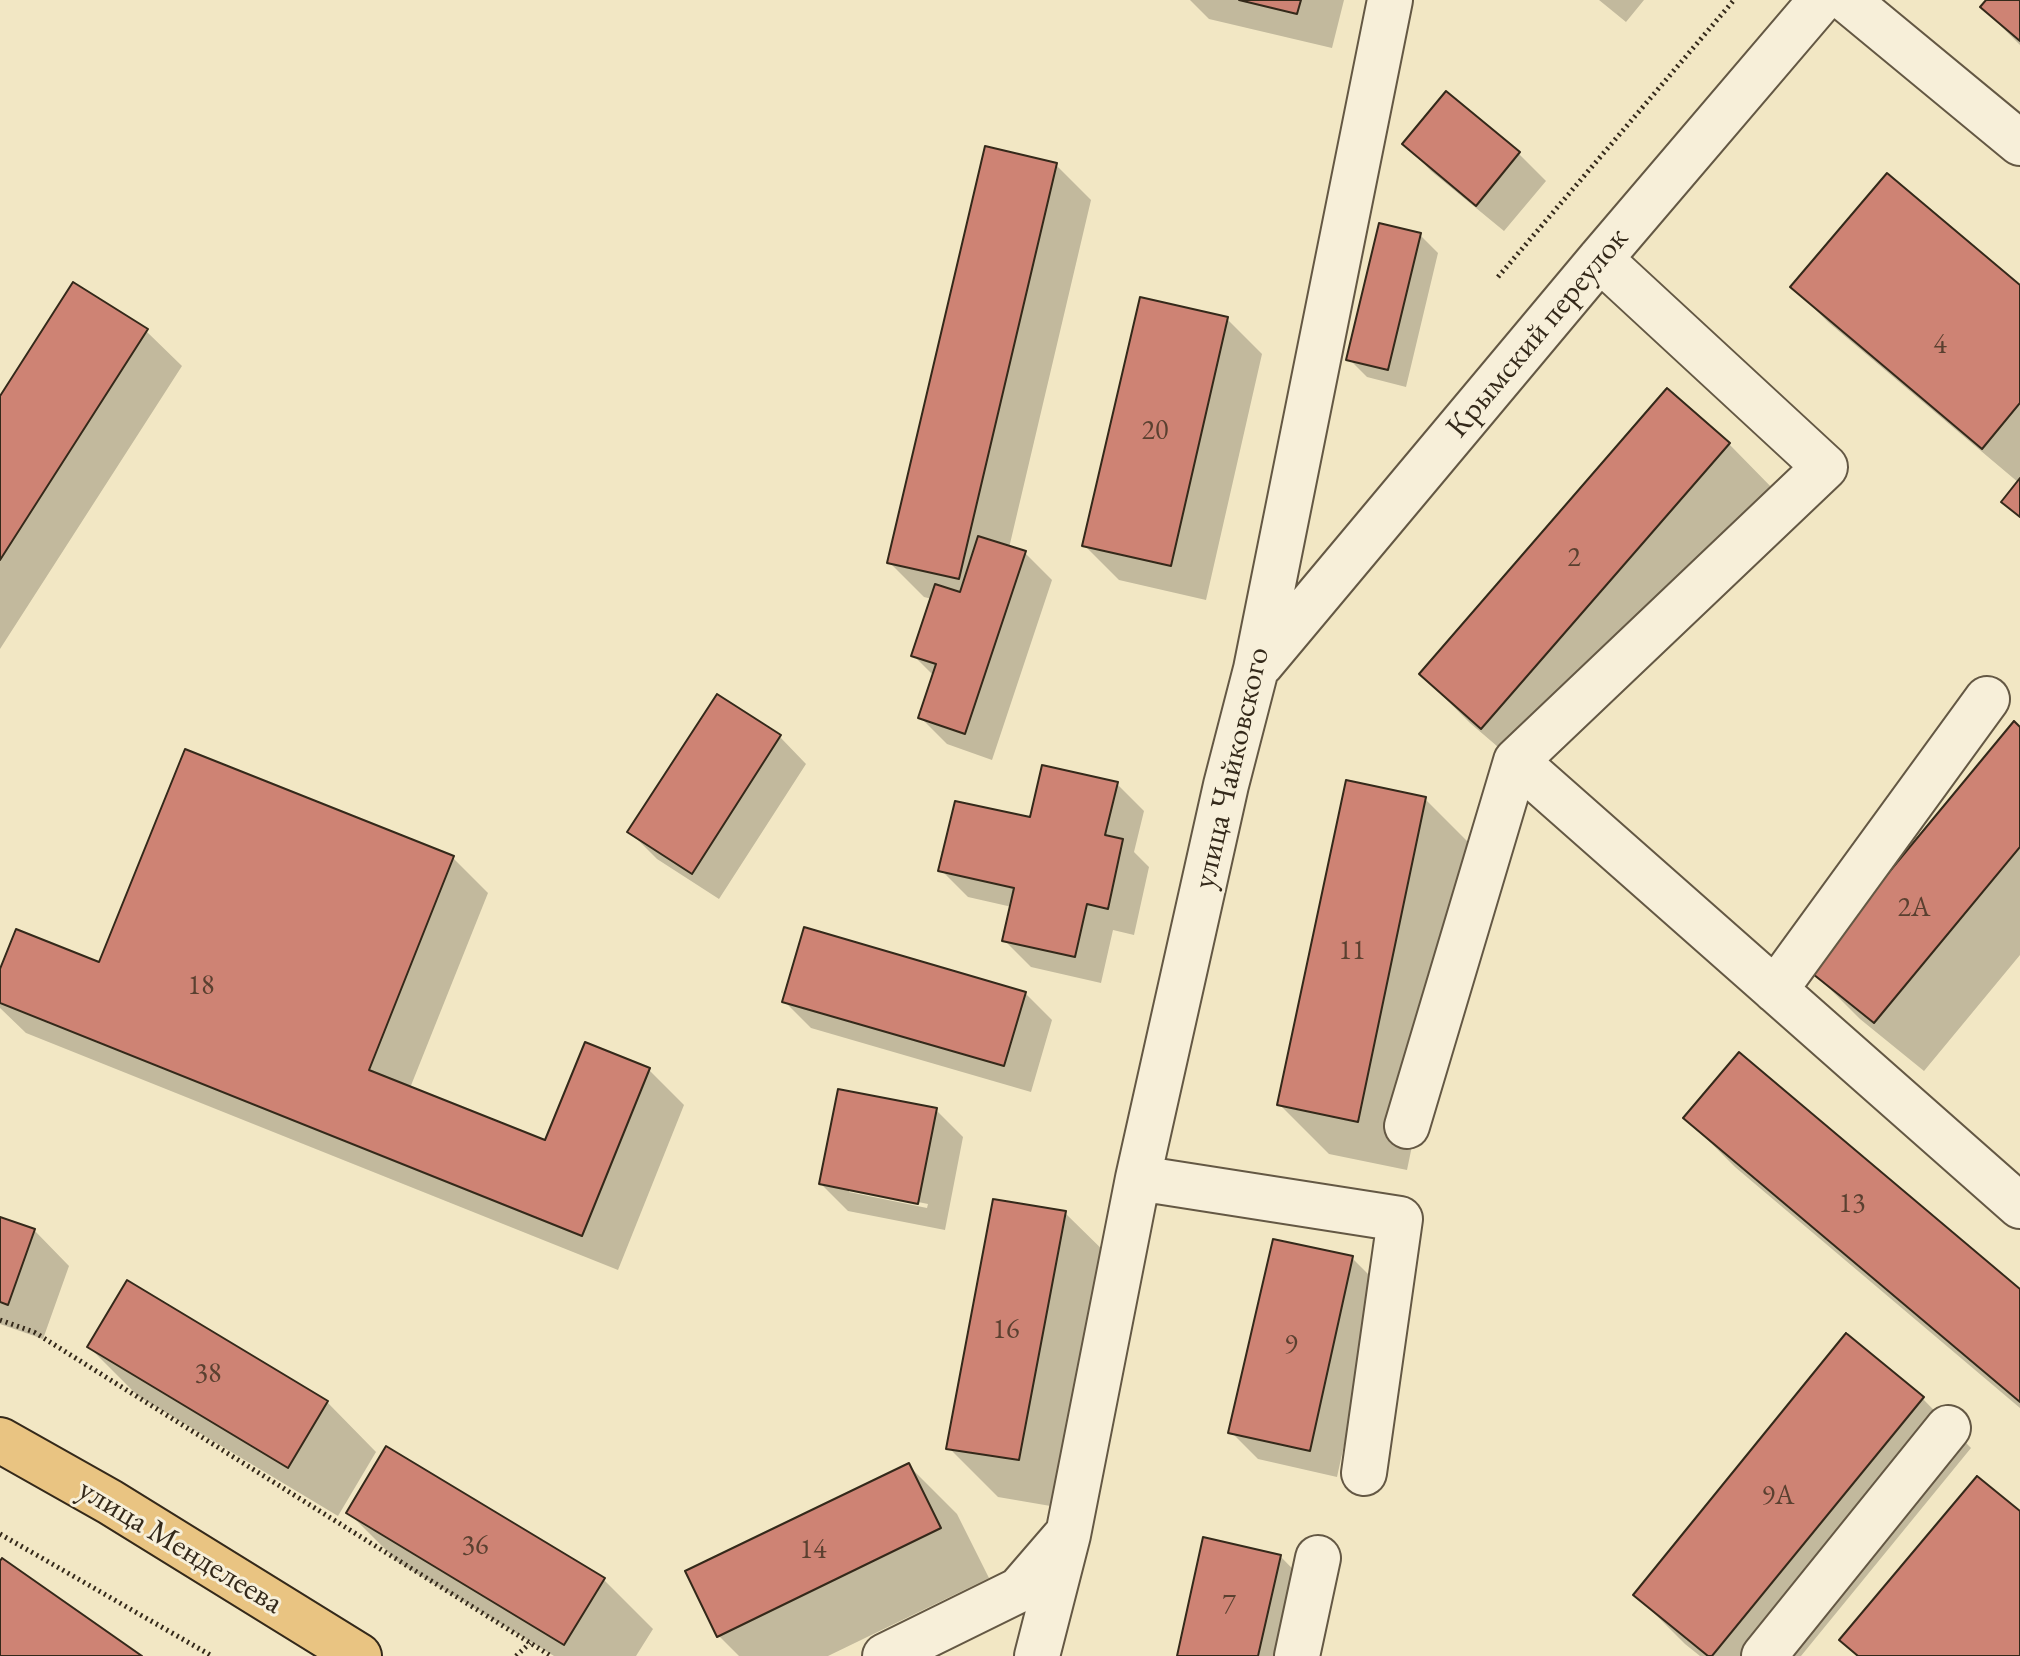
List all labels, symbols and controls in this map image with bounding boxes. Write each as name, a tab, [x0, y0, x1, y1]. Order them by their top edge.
street label: Крымский переулок	[1439, 220, 1637, 446]
house number: 4	[1933, 328, 1947, 362]
house number: 20	[1142, 414, 1168, 448]
house number: 2	[1567, 541, 1581, 575]
street label: улица Чайковского	[1186, 643, 1278, 893]
house number: 2А	[1898, 891, 1930, 925]
house number: 11	[1339, 934, 1365, 968]
house number: 18	[188, 969, 214, 1003]
house number: 13	[1839, 1187, 1865, 1221]
house number: 16	[993, 1313, 1019, 1347]
house number: 9	[1284, 1328, 1298, 1362]
house number: 38	[195, 1357, 221, 1391]
street label: улица Менделеева	[71, 1471, 289, 1623]
house number: 9А	[1762, 1479, 1794, 1513]
house number: 36	[462, 1529, 488, 1563]
house number: 14	[800, 1533, 826, 1567]
house number: 7	[1222, 1588, 1236, 1622]

